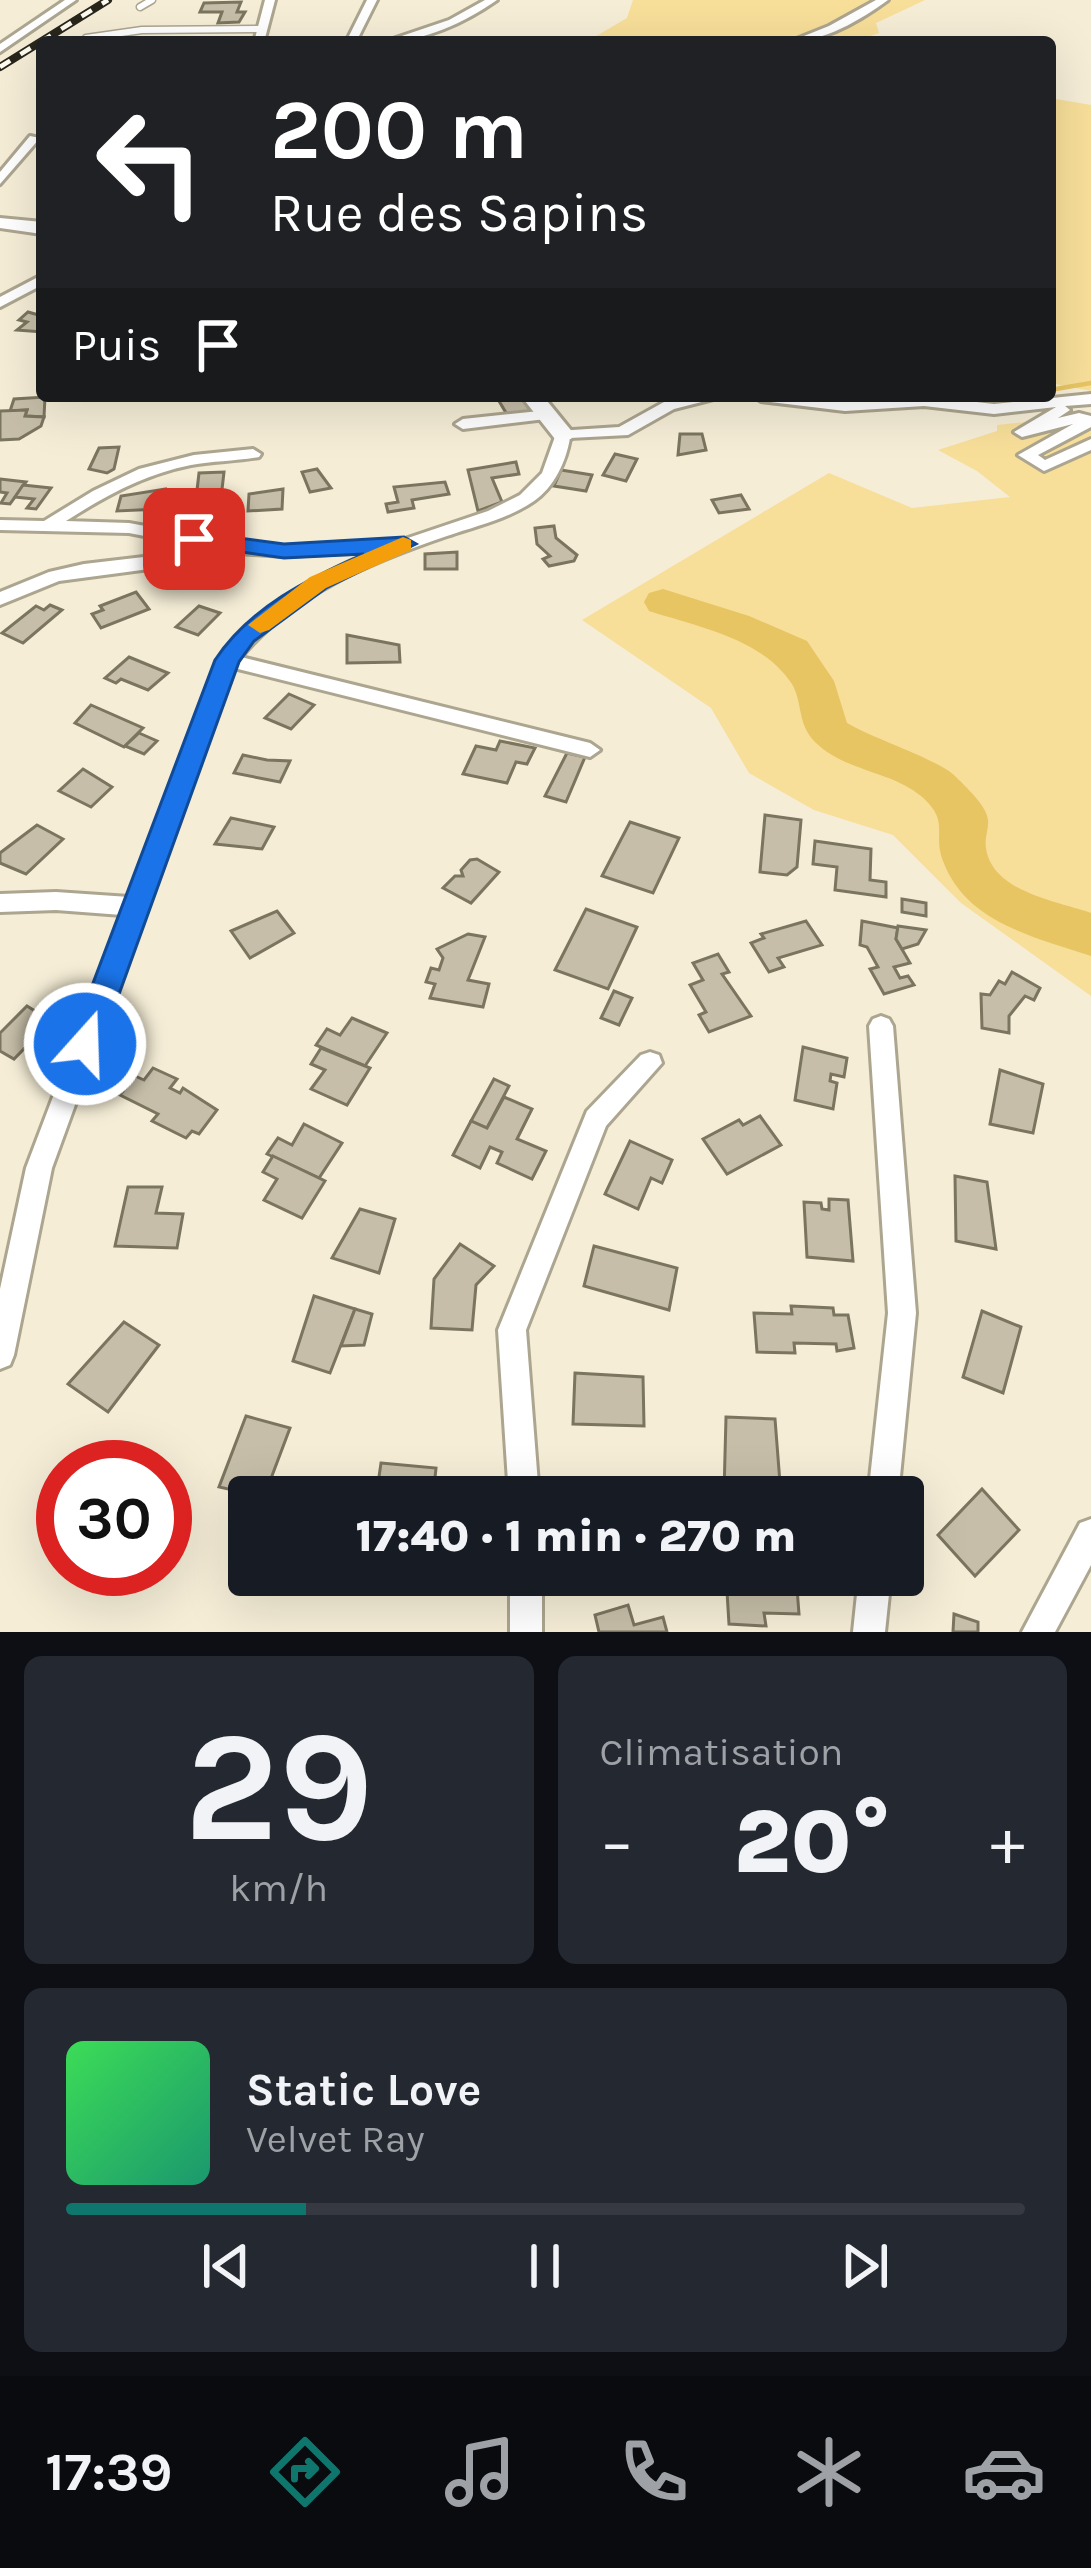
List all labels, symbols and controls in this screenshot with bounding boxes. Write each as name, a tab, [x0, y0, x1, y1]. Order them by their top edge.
text: 200 m	[270, 81, 528, 179]
icon: left	[72, 84, 228, 240]
text: Rue des Sapins	[270, 181, 648, 245]
icon: arrive	[185, 312, 251, 378]
text: Puis	[72, 319, 161, 371]
pin	[143, 488, 245, 590]
icon: arrive	[161, 506, 227, 572]
position arrow	[22, 981, 148, 1107]
speed limit sign: 30	[36, 1440, 192, 1596]
text: 17:40 · 1 min · 270 m	[356, 1510, 796, 1562]
text: 29	[184, 1696, 374, 1878]
text: Climatisation	[600, 1729, 843, 1775]
text: 20°	[734, 1789, 891, 1895]
text: −	[600, 1803, 634, 1881]
text: +	[990, 1803, 1025, 1881]
text: km/h	[229, 1865, 328, 1911]
text: Static Love	[246, 2064, 481, 2116]
text: Velvet Ray	[246, 2116, 425, 2162]
icon: previous	[193, 2233, 259, 2299]
icon: pause	[512, 2233, 578, 2299]
icon: next	[832, 2233, 898, 2299]
icon: directions	[263, 2430, 347, 2514]
icon: music	[438, 2430, 522, 2514]
icon: phone	[612, 2430, 696, 2514]
icon: climate	[787, 2430, 871, 2514]
icon: car	[962, 2430, 1046, 2514]
text: 17:39	[45, 2440, 173, 2504]

